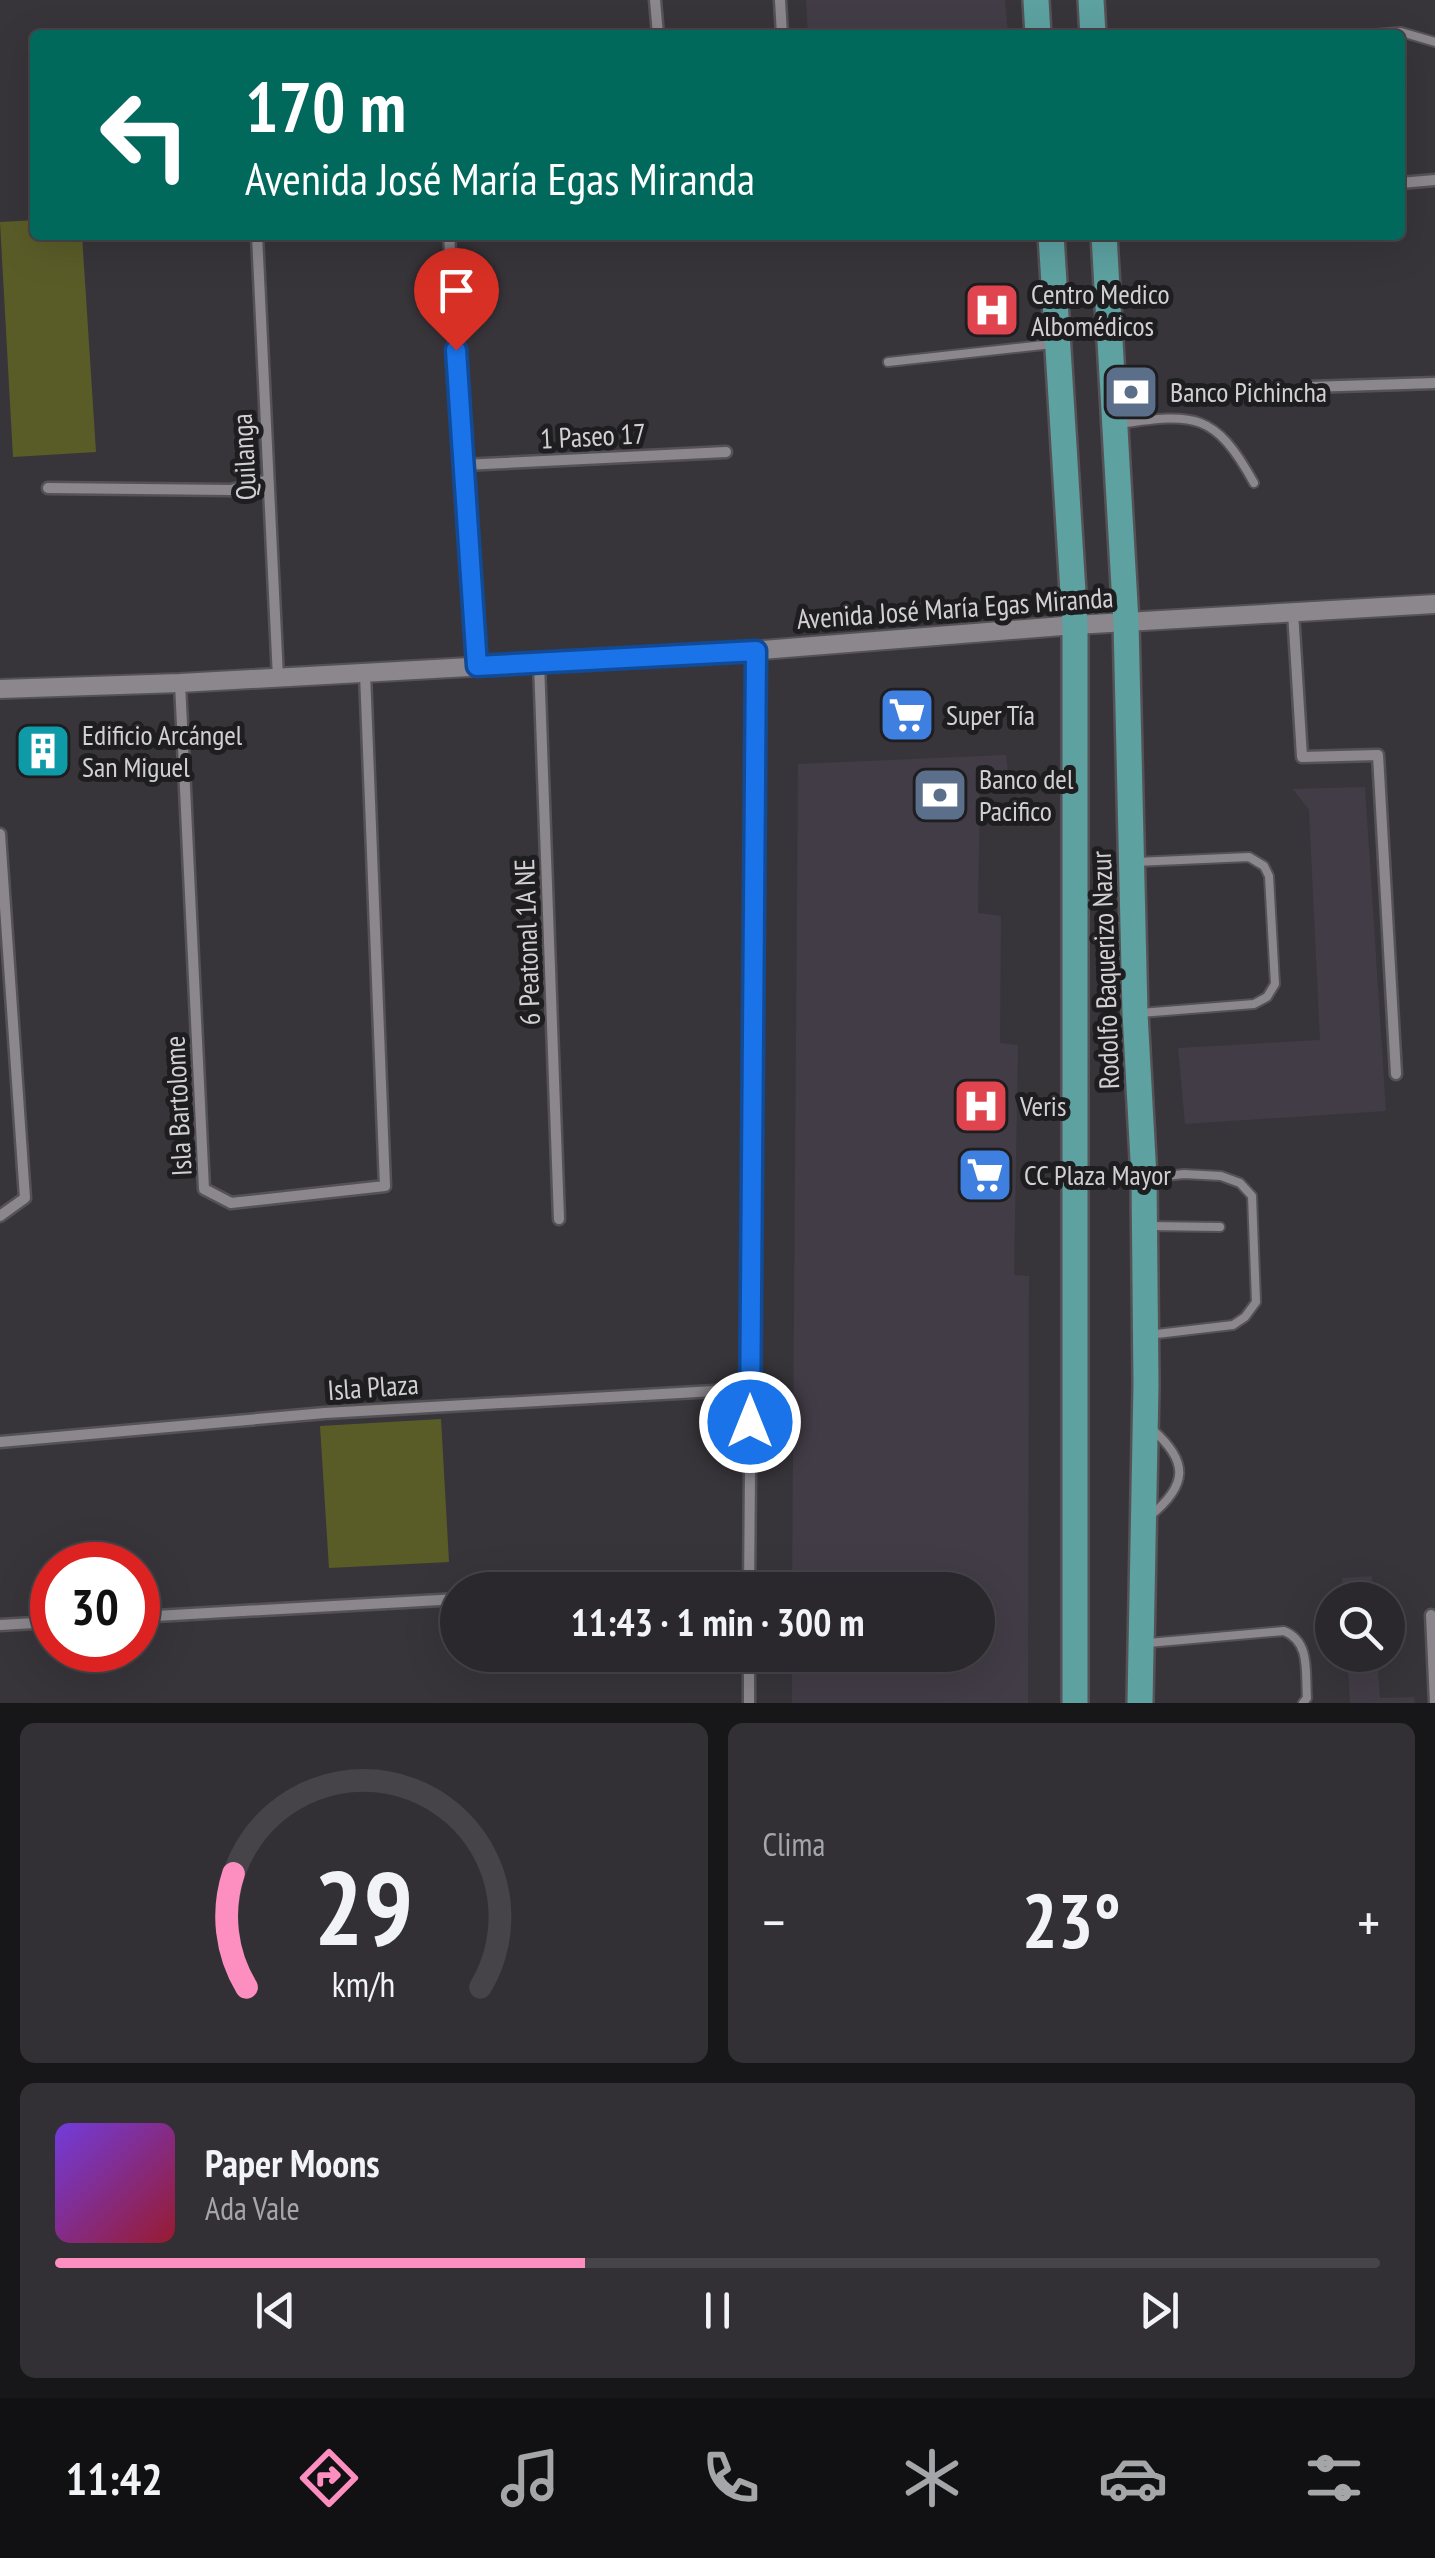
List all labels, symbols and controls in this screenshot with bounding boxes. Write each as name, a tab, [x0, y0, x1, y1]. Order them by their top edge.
text: 170 m	[245, 61, 406, 151]
icon: left	[80, 70, 210, 200]
text: Avenida José María Egas Miranda	[245, 149, 755, 207]
pin	[414, 248, 499, 351]
icon: arrive	[429, 263, 484, 318]
place label: Centro Medico Albomédicos	[1031, 275, 1170, 344]
hospital icon: Centro Medico Albomédicos	[962, 280, 1022, 340]
bank icon: Banco Pichincha	[1101, 362, 1161, 422]
place label: Banco Pichincha	[1170, 373, 1327, 410]
street label: Quilanga	[223, 413, 264, 501]
street label: 1 Paseo 17	[539, 414, 647, 457]
street label: Avenida José María Egas Miranda	[795, 578, 1115, 637]
supermarket icon: Super Tía	[877, 685, 937, 745]
place label: Super Tía	[946, 696, 1035, 733]
place label: Edificio Arcángel San Miguel	[82, 716, 243, 785]
building icon: Edificio Arcángel San Miguel	[13, 721, 73, 781]
place label: Banco del Pacifico	[979, 760, 1074, 829]
bank icon: Banco del Pacifico	[910, 765, 970, 825]
street label: Rodolfo Baquerizo Nazur	[1082, 850, 1127, 1090]
street label: 6 Peatonal 1A NE	[505, 858, 548, 1026]
street label: Isla Bartolome	[155, 1035, 200, 1177]
hospital icon: Veris	[951, 1076, 1011, 1136]
place label: Veris	[1019, 1087, 1066, 1124]
supermarket icon: CC Plaza Mayor	[955, 1145, 1015, 1205]
place label: CC Plaza Mayor	[1024, 1156, 1171, 1193]
street label: Isla Plaza	[326, 1365, 420, 1408]
position arrow	[698, 1370, 802, 1474]
speed limit sign: 30	[30, 1542, 160, 1672]
map controls	[1315, 1582, 1405, 1672]
button: search	[1315, 1582, 1405, 1672]
text: 11:43 · 1 min · 300 m	[571, 1597, 864, 1646]
text: Clima	[763, 1823, 825, 1865]
text: 29	[314, 1839, 413, 1974]
text: 23°	[1022, 1872, 1121, 1969]
text: −	[763, 1886, 785, 1957]
text: +	[1357, 1886, 1380, 1957]
text: km/h	[332, 1961, 395, 2007]
text: Paper Moons	[205, 2138, 380, 2187]
text: Ada Vale	[205, 2187, 300, 2229]
icon: previous	[248, 2283, 303, 2338]
icon: pause	[690, 2283, 745, 2338]
icon: next	[1132, 2283, 1187, 2338]
icon: directions	[294, 2443, 364, 2513]
icon: music	[495, 2443, 565, 2513]
icon: phone	[696, 2443, 766, 2513]
icon: climate	[897, 2443, 967, 2513]
icon: car	[1098, 2443, 1168, 2513]
icon: filters	[1299, 2443, 1369, 2513]
text: 11:42	[66, 2449, 163, 2507]

